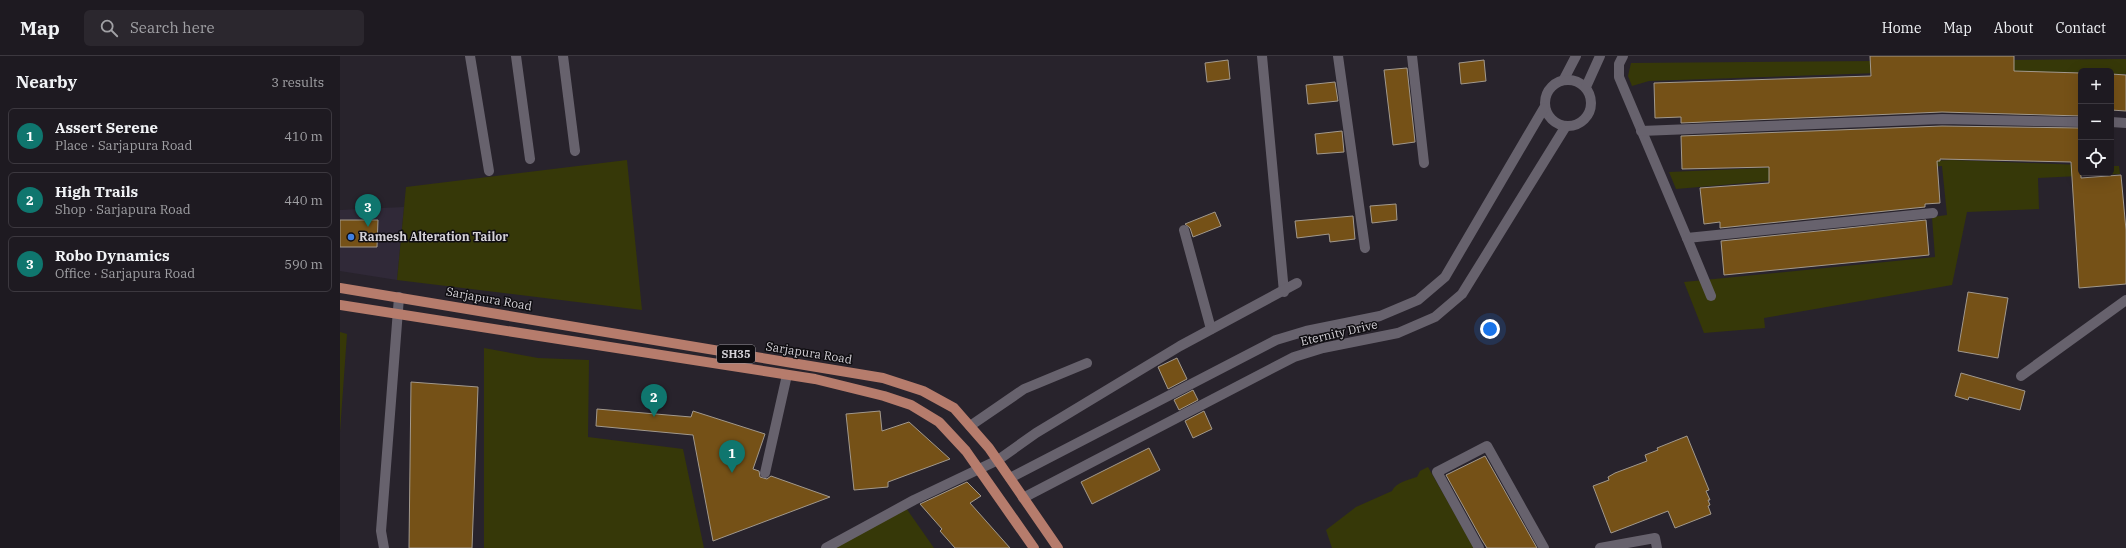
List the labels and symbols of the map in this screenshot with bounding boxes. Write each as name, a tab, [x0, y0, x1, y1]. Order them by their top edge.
pin: 3	[355, 194, 381, 227]
place label: Ramesh Alteration Tailor	[359, 229, 508, 244]
marker: Ramesh Alteration Tailor	[346, 232, 356, 242]
street label: Sarjapura Road	[445, 284, 533, 313]
street label: Eternity Drive	[1299, 316, 1379, 349]
your location	[1480, 319, 1500, 339]
street label: Sarjapura Road	[765, 338, 853, 367]
road number: SH35	[717, 345, 755, 363]
pin: 2	[641, 384, 667, 417]
pin: 1	[719, 440, 745, 473]

